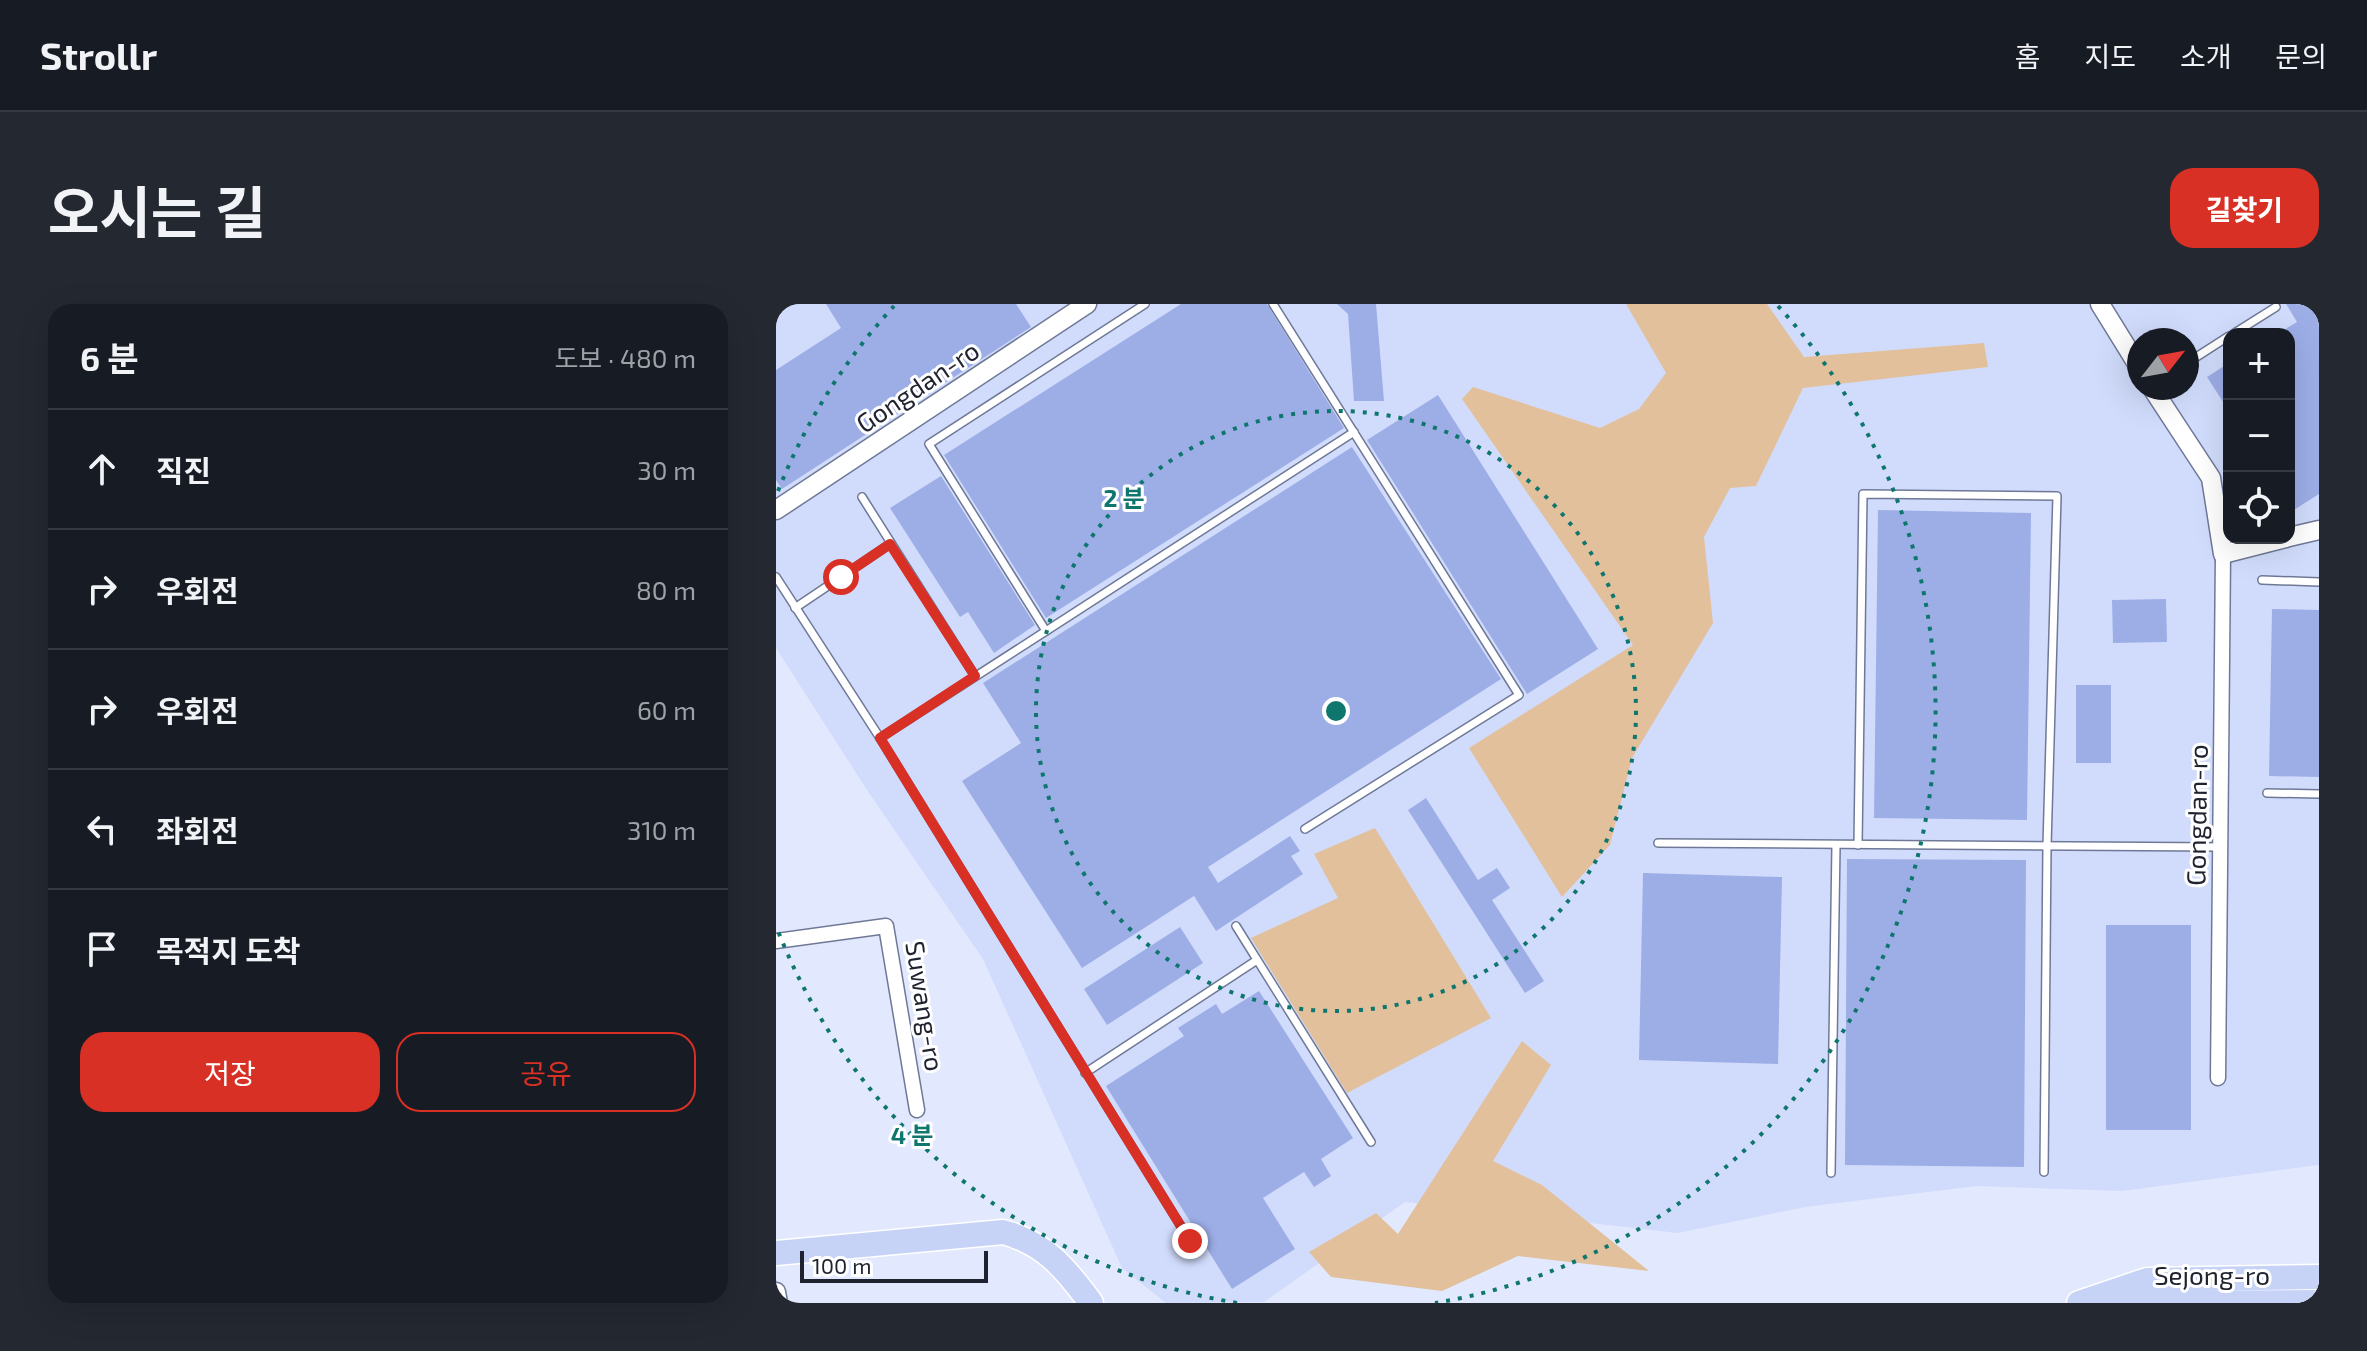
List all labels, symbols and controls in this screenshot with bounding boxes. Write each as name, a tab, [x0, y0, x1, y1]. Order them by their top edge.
text: Strollr	[40, 32, 157, 78]
text: 홈	[2015, 39, 2040, 73]
text: 지도	[2084, 39, 2136, 73]
text: 소개	[2180, 39, 2231, 73]
text: 문의	[2275, 39, 2327, 73]
button: 길찾기	[2170, 168, 2319, 248]
text: 오시는 길	[48, 177, 266, 244]
north arrow	[2127, 328, 2199, 400]
map controls	[2223, 328, 2295, 544]
button: +	[2223, 328, 2295, 400]
street label: Gongdan-ro	[850, 334, 984, 438]
text: 6 분	[80, 337, 139, 378]
text: 도보 · 480 m	[554, 342, 696, 373]
button: −	[2223, 400, 2295, 472]
icon: ahead	[80, 447, 124, 491]
text: 직진	[156, 452, 211, 488]
text: 30 m	[637, 454, 696, 485]
button: locate	[2223, 472, 2295, 544]
text: 2 분	[1103, 483, 1145, 512]
route start	[823, 559, 859, 595]
icon: right	[80, 567, 124, 611]
text: 우회전	[156, 572, 239, 608]
text: 80 m	[636, 574, 696, 605]
icon: right	[80, 687, 124, 731]
text: 우회전	[156, 692, 239, 728]
text: 60 m	[637, 694, 696, 725]
centre of rings	[1322, 697, 1350, 725]
street label: Gongdan-ro	[2179, 744, 2213, 886]
icon: left	[80, 807, 124, 851]
text: 좌회전	[156, 812, 239, 848]
text: 310 m	[627, 814, 696, 845]
icon: arrive	[80, 927, 124, 971]
text: 목적지 도착	[156, 932, 300, 968]
street label: Suwang-ro	[900, 939, 952, 1073]
button: 저장	[80, 1032, 380, 1112]
button: 공유	[396, 1032, 696, 1112]
text: 4 분	[891, 1120, 933, 1149]
route end	[1172, 1223, 1208, 1259]
scale bar	[800, 1247, 988, 1283]
text: 100 m	[812, 1252, 871, 1278]
street label: Sejong-ro	[2154, 1259, 2270, 1290]

